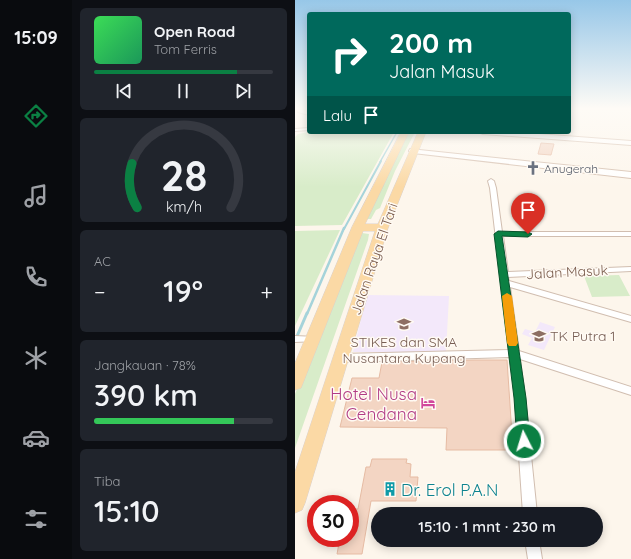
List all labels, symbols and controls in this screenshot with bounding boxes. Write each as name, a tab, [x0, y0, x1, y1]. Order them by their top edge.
text: Open Road	[154, 22, 235, 41]
text: 200 m	[389, 25, 473, 60]
text: 15:09	[14, 26, 58, 49]
icon: right	[323, 28, 375, 80]
text: Tom Ferris	[154, 41, 217, 57]
text: Jalan Masuk	[389, 60, 495, 83]
icon: previous	[113, 80, 135, 102]
icon: pause	[172, 80, 194, 102]
icon: next	[232, 80, 254, 102]
icon: directions	[22, 102, 50, 130]
icon: arrive	[360, 104, 382, 126]
text: Lalu	[323, 106, 352, 125]
text: 28	[160, 149, 207, 201]
church icon: Anugerah	[525, 160, 541, 176]
place label: Anugerah	[544, 161, 598, 176]
icon: music	[22, 182, 50, 210]
pin	[511, 193, 545, 234]
text: km/h	[165, 197, 202, 215]
icon: arrive	[517, 199, 539, 221]
street label: Jalan Raya El Tari	[346, 201, 402, 317]
text: AC	[94, 253, 111, 269]
street label: Jalan Masuk	[525, 261, 609, 283]
icon: phone	[22, 263, 50, 291]
text: 19°	[163, 272, 203, 310]
text: −	[94, 278, 105, 306]
text: +	[261, 278, 273, 306]
school or university icon: STIKES dan SMA Nusantara Kupang	[396, 316, 412, 332]
place label: TK Putra 1	[550, 327, 615, 345]
school or university icon: TK Putra 1	[531, 328, 547, 344]
place label: STIKES dan SMA Nusantara Kupang	[342, 333, 466, 367]
icon: climate	[22, 344, 50, 372]
text: Jangkauan · 78%	[94, 357, 196, 373]
text: 390 km	[94, 376, 198, 414]
place label: Hotel Nusa Cendana	[330, 383, 417, 424]
hotel icon: Hotel Nusa Cendana	[420, 395, 436, 411]
position arrow	[503, 420, 545, 462]
icon: car	[22, 424, 50, 452]
text: Tiba	[94, 473, 120, 489]
place label: Dr. Erol P.A.N	[401, 479, 498, 500]
building icon: Dr. Erol P.A.N	[382, 481, 398, 497]
text: 15:10	[94, 492, 160, 530]
speed limit sign: 30	[307, 495, 359, 547]
icon: filters	[22, 505, 50, 533]
text: 15:10 · 1 mnt · 230 m	[418, 517, 556, 536]

